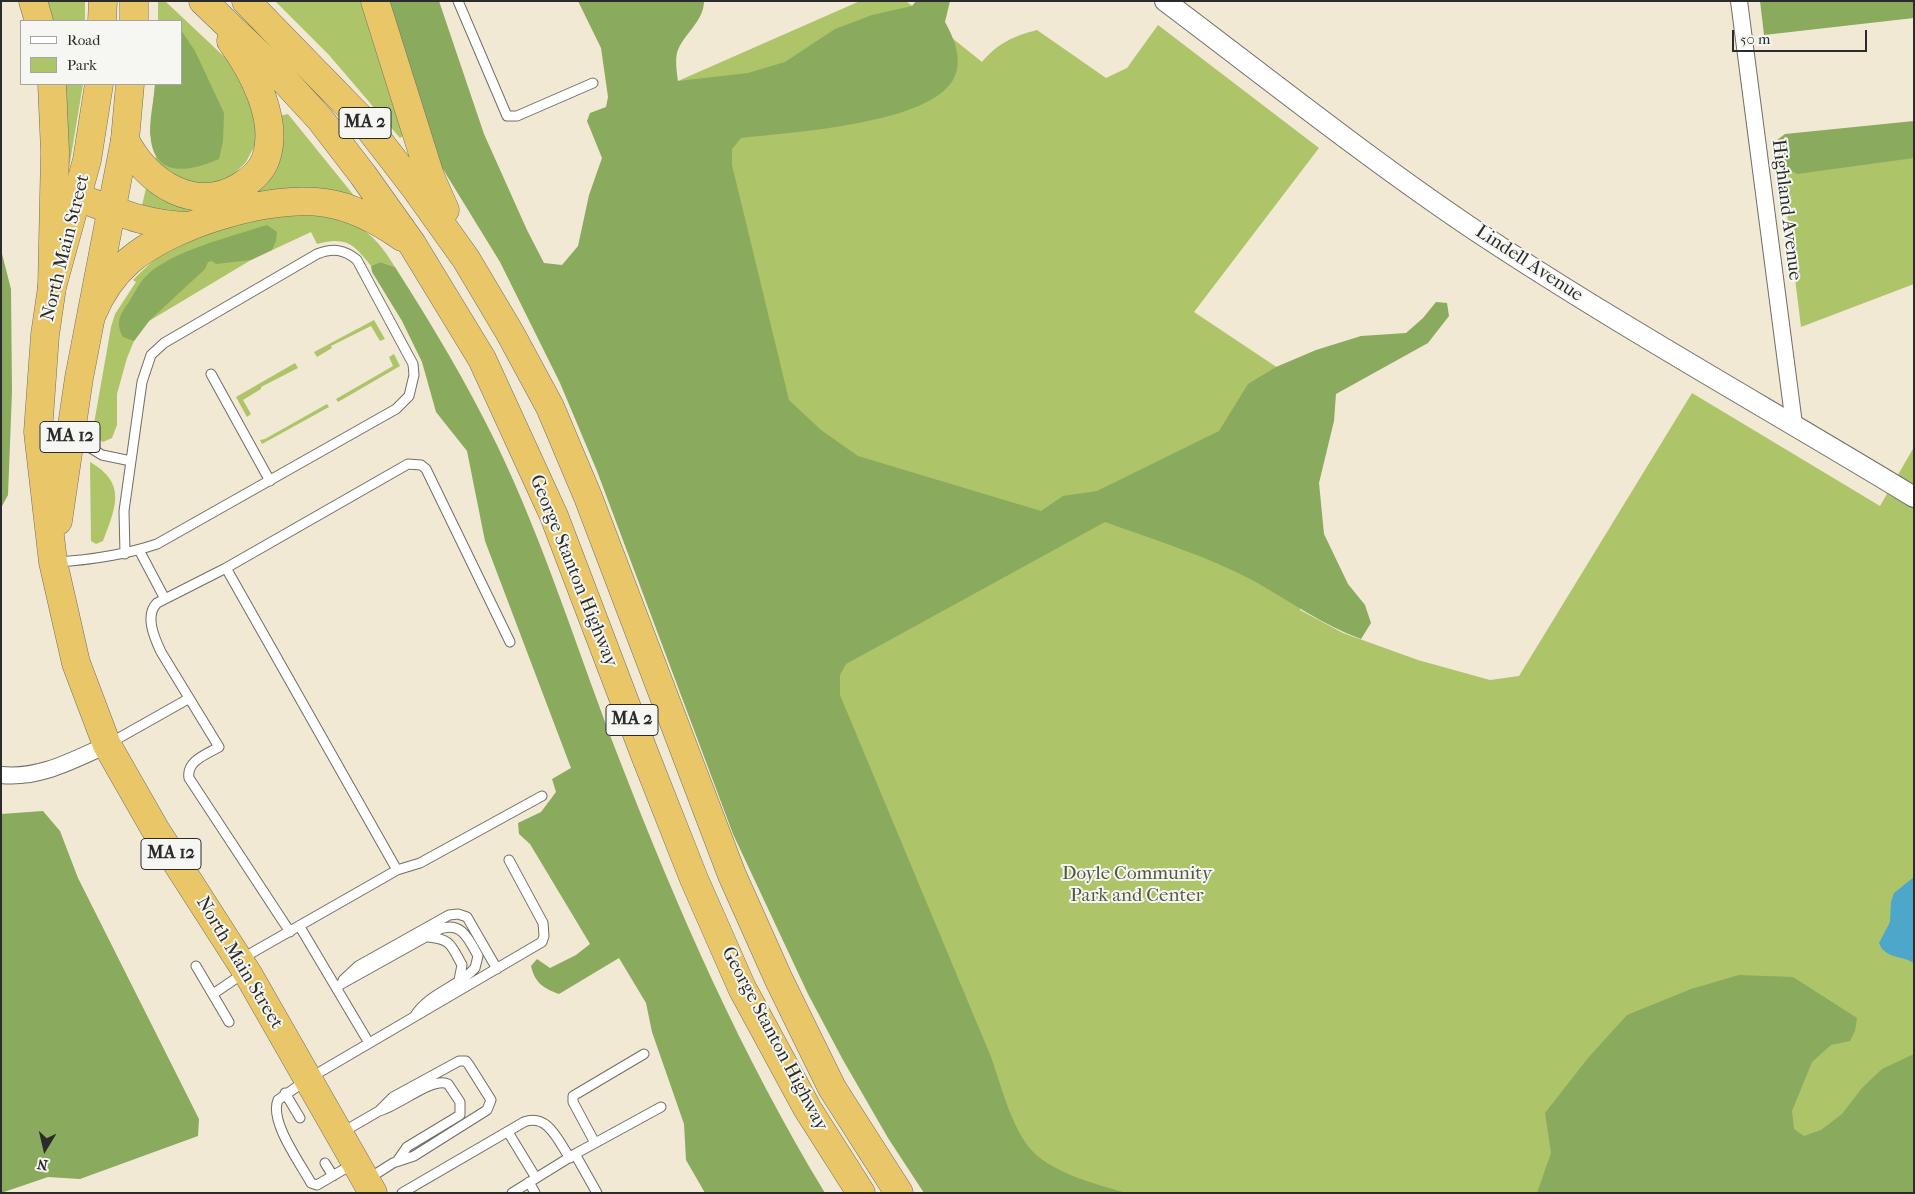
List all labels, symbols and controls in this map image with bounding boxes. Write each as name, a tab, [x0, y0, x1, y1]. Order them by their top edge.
legend	[20, 20, 182, 85]
scale bar	[1735, 20, 1870, 52]
text: 50 m	[1740, 30, 1770, 48]
text: Road	[67, 31, 100, 49]
text: Park	[67, 56, 97, 74]
road number: MA 2	[339, 108, 391, 138]
street label: Highland Avenue	[1766, 138, 1806, 282]
street label: North Main Street	[37, 172, 95, 324]
street label: Lindell Avenue	[1471, 221, 1587, 307]
road number: MA 12	[40, 422, 100, 452]
street label: George Stanton Highway	[524, 472, 622, 670]
road number: MA 2	[606, 704, 658, 736]
road number: MA 12	[141, 839, 201, 870]
park label: Doyle Community Park and Center	[1062, 863, 1212, 907]
street label: North Main Street	[191, 893, 287, 1033]
street label: George Stanton Highway	[716, 943, 832, 1135]
north arrow	[20, 1124, 70, 1174]
text: N	[36, 1155, 49, 1174]

